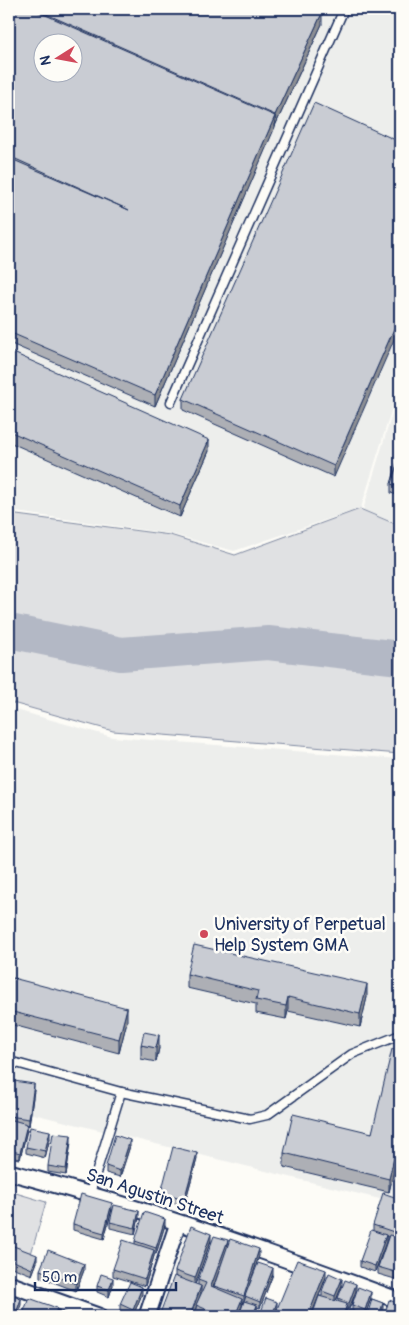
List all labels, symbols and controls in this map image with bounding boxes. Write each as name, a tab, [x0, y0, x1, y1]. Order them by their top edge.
north arrow	[32, 32, 82, 82]
text: N	[36, 54, 55, 67]
place label: University of Perpetual Help System GMA	[214, 913, 386, 957]
marker: University of Perpetual Help System GMA	[198, 928, 210, 940]
street label: San Agustin Street	[83, 1163, 227, 1230]
scale bar	[35, 1260, 176, 1292]
text: 50 m	[42, 1268, 77, 1287]

